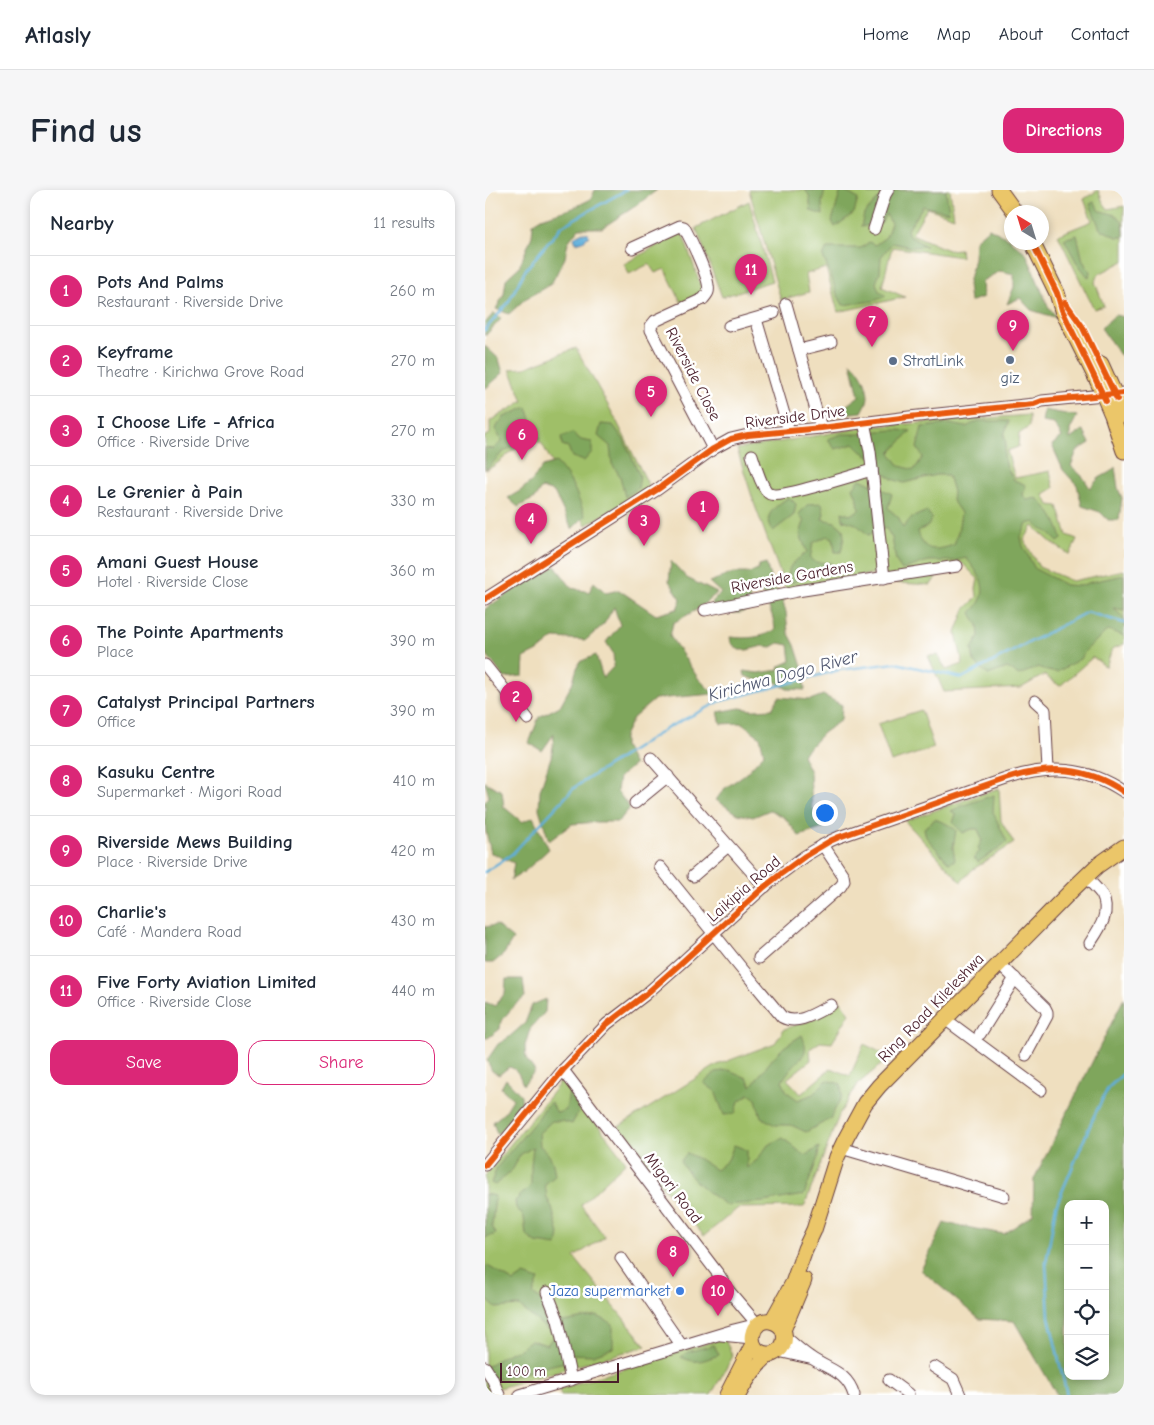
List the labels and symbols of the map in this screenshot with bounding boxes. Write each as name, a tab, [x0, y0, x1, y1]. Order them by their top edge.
north arrow	[1004, 205, 1049, 250]
pin: 11	[735, 254, 767, 295]
pin: 7	[856, 306, 888, 347]
pin: 9	[997, 310, 1029, 351]
street label: Riverside Close	[662, 324, 724, 424]
place label: StratLink	[903, 352, 964, 370]
marker: giz	[1004, 354, 1016, 366]
marker: StratLink	[887, 355, 899, 367]
place label: giz	[1000, 369, 1020, 387]
pin: 5	[635, 376, 667, 417]
street label: Riverside Drive	[744, 402, 846, 432]
pin: 6	[506, 419, 538, 460]
pin: 1	[687, 491, 719, 532]
pin: 4	[515, 503, 547, 544]
pin: 3	[628, 505, 660, 546]
street label: Riverside Gardens	[730, 557, 855, 597]
water label: Kirichwa Dogo River	[706, 646, 861, 706]
pin: 2	[500, 681, 532, 722]
your location	[812, 800, 838, 826]
street label: Laikipia Road	[704, 852, 784, 926]
street label: Ring Road Kileleshwa	[874, 950, 988, 1066]
street label: Migori Road	[641, 1149, 705, 1227]
pin: 8	[657, 1236, 689, 1277]
pin: 10	[702, 1275, 734, 1316]
place label: Jaza supermarket	[549, 1282, 670, 1300]
marker: Jaza supermarket	[674, 1285, 686, 1297]
scale bar	[500, 1360, 619, 1383]

